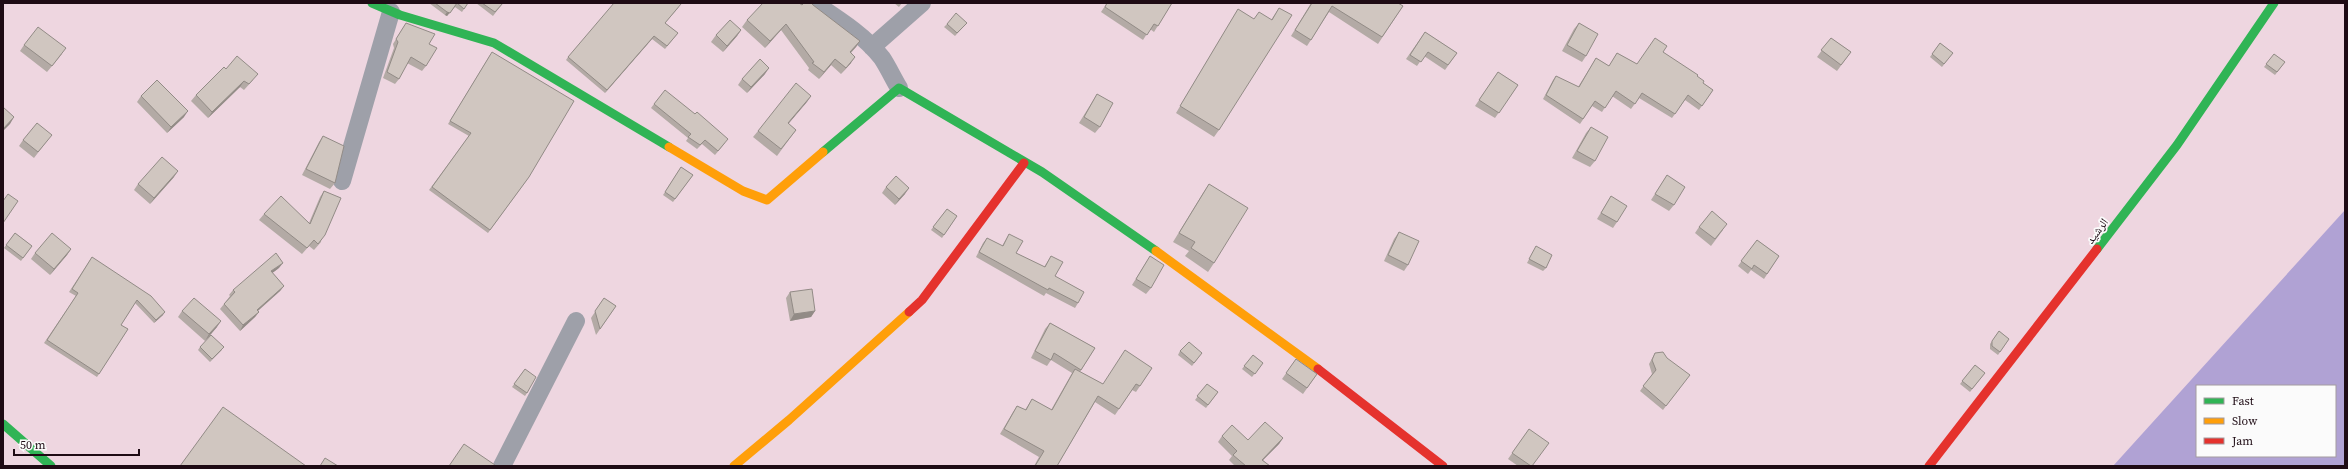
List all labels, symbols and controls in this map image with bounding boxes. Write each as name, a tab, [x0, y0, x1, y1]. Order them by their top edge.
street label: الرشيد	[2082, 215, 2112, 247]
legend	[2196, 385, 2336, 457]
text: Fast	[2232, 393, 2254, 409]
text: Slow	[2232, 413, 2258, 429]
scale bar	[14, 431, 139, 457]
text: Jam	[2231, 433, 2253, 449]
text: 50 m	[20, 437, 46, 453]

